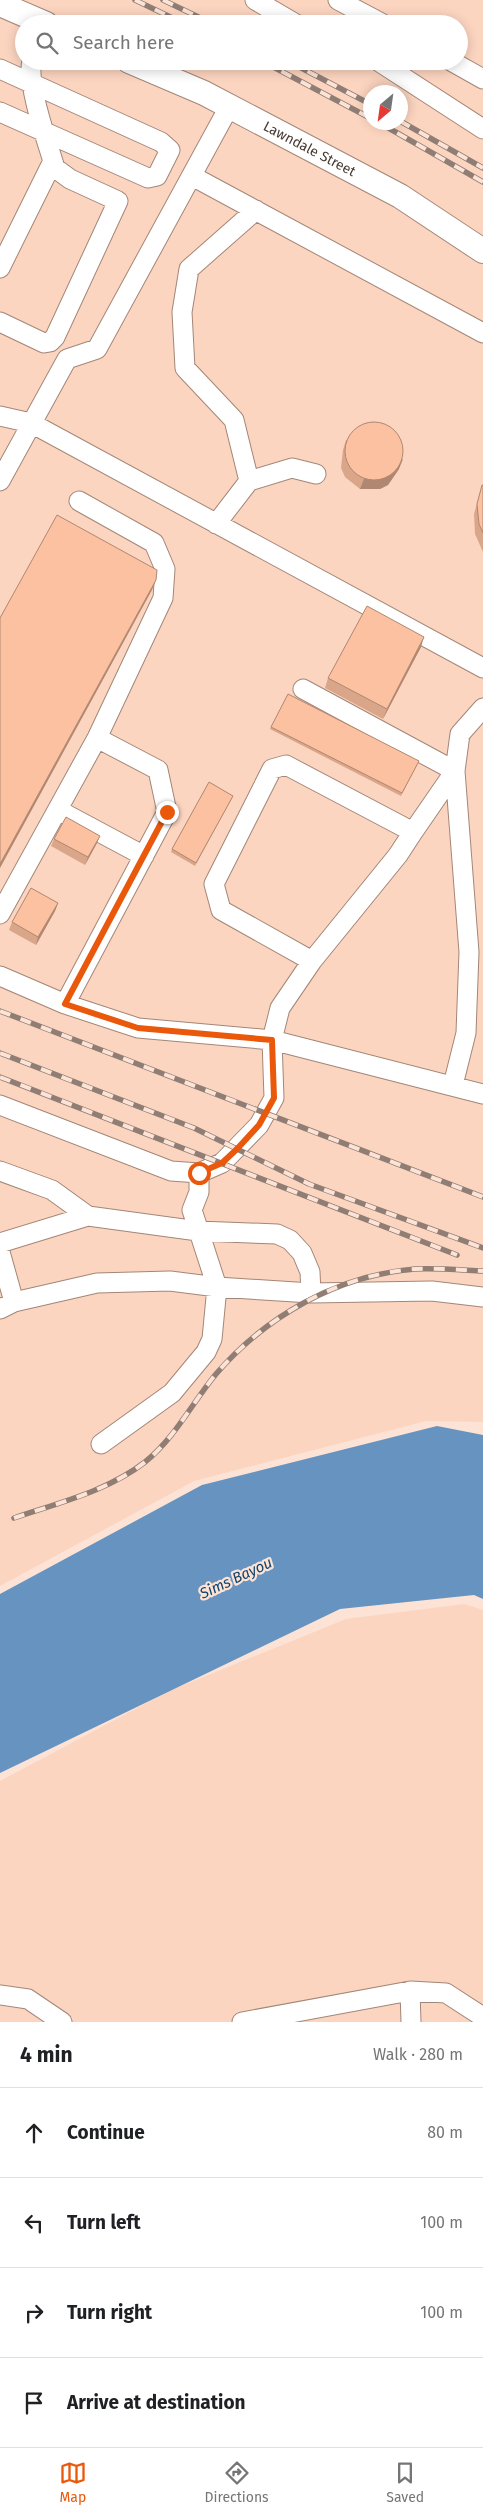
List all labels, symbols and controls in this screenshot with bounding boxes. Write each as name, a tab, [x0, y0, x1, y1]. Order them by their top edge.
search box	[15, 15, 468, 70]
icon: search	[33, 29, 61, 57]
text: Search here	[73, 31, 174, 54]
north arrow	[363, 85, 408, 130]
street label: Lawndale Street	[261, 117, 360, 180]
route end	[156, 801, 179, 824]
route start	[188, 1162, 211, 1185]
water label: Sims Bayou	[196, 1553, 275, 1603]
text: 4 min	[20, 2042, 73, 2068]
text: Walk · 280 m	[373, 2045, 463, 2064]
icon: ahead	[20, 2119, 48, 2147]
text: Continue	[67, 2121, 145, 2144]
text: 80 m	[427, 2123, 463, 2142]
icon: left	[20, 2209, 48, 2237]
text: Turn left	[67, 2211, 141, 2234]
text: 100 m	[420, 2213, 463, 2232]
icon: right	[20, 2299, 48, 2327]
text: Turn right	[67, 2301, 152, 2324]
text: 100 m	[420, 2303, 463, 2322]
icon: arrive	[20, 2389, 48, 2417]
text: Arrive at destination	[67, 2391, 246, 2414]
tab: Map	[59, 2459, 87, 2506]
tab: Directions	[204, 2459, 269, 2506]
tab: Saved	[386, 2459, 424, 2506]

